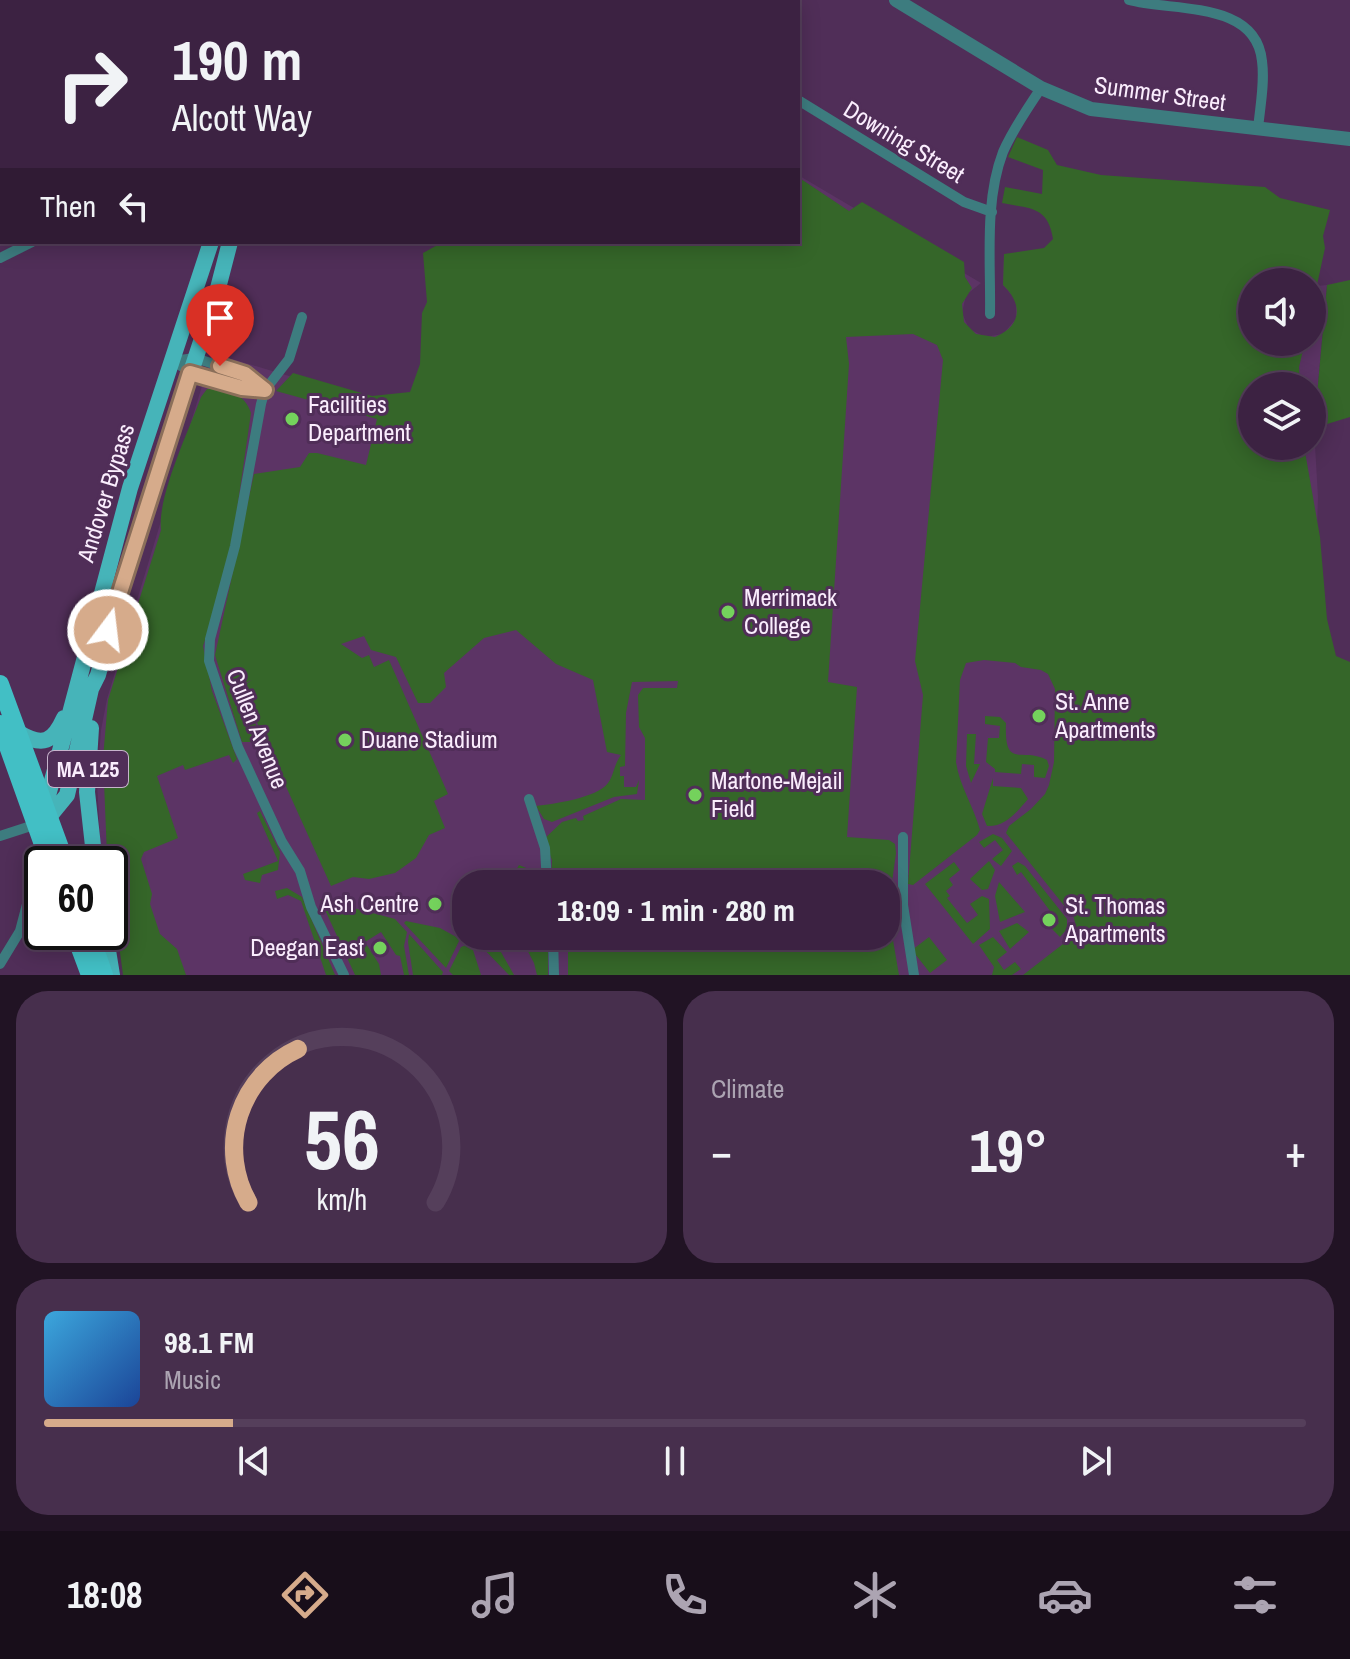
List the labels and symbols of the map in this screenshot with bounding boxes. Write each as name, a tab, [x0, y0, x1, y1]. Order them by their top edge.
street label: Summer Street	[1092, 68, 1228, 118]
street label: Downing Street	[838, 92, 971, 190]
pin	[186, 284, 254, 366]
place label: Facilities Department	[308, 388, 411, 448]
marker: Facilities Department	[283, 410, 301, 428]
street label: Andover Bypass	[69, 420, 141, 567]
place label: Merrimack College	[744, 581, 837, 641]
position arrow	[66, 588, 150, 672]
marker: Merrimack College	[719, 603, 737, 621]
street label: Cullen Avenue	[219, 664, 296, 793]
place label: St. Anne Apartments	[1054, 685, 1156, 745]
marker: St. Anne Apartments	[1030, 707, 1048, 725]
place label: Duane Stadium	[361, 723, 498, 755]
marker: Duane Stadium	[336, 731, 354, 749]
road number: MA 125	[48, 751, 128, 787]
place label: Martone-Mejail Field	[711, 764, 842, 824]
marker: Martone-Mejail Field	[686, 786, 704, 804]
speed limit sign: 60	[24, 846, 128, 950]
place label: Ash Centre	[320, 887, 419, 919]
place label: St. Thomas Apartments	[1064, 889, 1166, 949]
marker: Ash Centre	[426, 895, 444, 913]
marker: St. Thomas Apartments	[1040, 911, 1058, 929]
place label: Deegan East	[250, 931, 365, 963]
marker: Deegan East	[371, 939, 389, 957]

